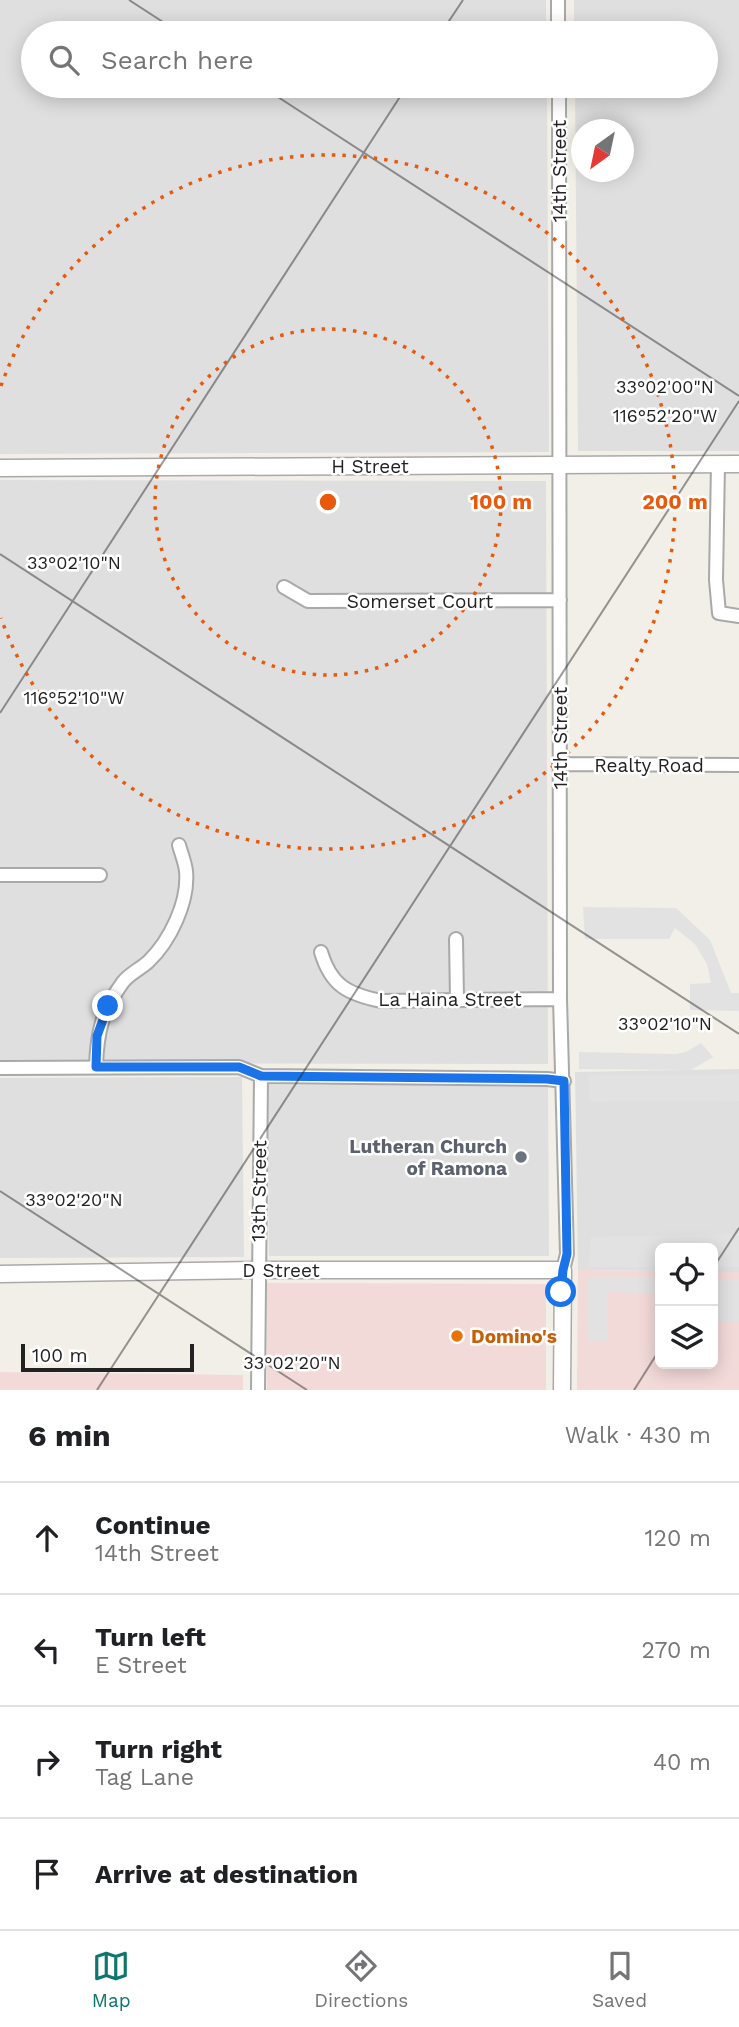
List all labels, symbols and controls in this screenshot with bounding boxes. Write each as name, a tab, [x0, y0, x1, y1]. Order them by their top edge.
search box	[21, 21, 718, 98]
icon: search	[45, 41, 83, 79]
text: Search here	[101, 45, 253, 75]
north arrow	[571, 119, 634, 182]
street label: 14th Street	[548, 120, 571, 222]
text: 33°02'00"N	[616, 376, 714, 397]
text: 116°52'20"W	[613, 405, 717, 426]
street label: H Street	[331, 455, 409, 478]
text: 100 m	[470, 489, 532, 514]
text: 200 m	[642, 489, 708, 514]
centre of rings	[316, 490, 340, 514]
text: 33°02'10"N	[27, 552, 121, 573]
street label: Somerset Court	[347, 590, 493, 613]
text: 116°52'10"W	[23, 687, 125, 708]
street label: 14th Street	[549, 687, 572, 789]
street label: Realty Road	[594, 754, 704, 777]
street label: La Haina Street	[378, 988, 522, 1011]
route end	[92, 990, 123, 1021]
text: 33°02'10"N	[618, 1013, 712, 1034]
place label: Lutheran Church of Ramona	[349, 1135, 507, 1180]
street label: 13th Street	[247, 1140, 271, 1242]
marker: Lutheran Church of Ramona	[513, 1149, 529, 1165]
text: 33°02'20"N	[25, 1189, 123, 1210]
map controls	[655, 1243, 718, 1369]
button: locate	[655, 1243, 718, 1306]
street label: D Street	[242, 1259, 320, 1282]
route start	[545, 1276, 576, 1307]
button: layers	[655, 1306, 718, 1369]
place label: Domino's	[471, 1325, 557, 1348]
marker: Domino's	[449, 1328, 465, 1344]
scale bar	[21, 1341, 194, 1373]
text: 100 m	[32, 1344, 88, 1367]
text: 33°02'20"N	[243, 1352, 341, 1373]
text: 6 min	[28, 1418, 111, 1453]
text: Walk · 430 m	[565, 1422, 711, 1449]
text: Continue	[95, 1510, 211, 1540]
icon: ahead	[28, 1519, 66, 1557]
text: 120 m	[645, 1525, 711, 1552]
text: 14th Street	[95, 1540, 219, 1567]
text: Turn left	[95, 1622, 206, 1652]
icon: left	[28, 1631, 66, 1669]
text: 270 m	[642, 1637, 711, 1664]
text: E Street	[95, 1652, 187, 1679]
text: Turn right	[95, 1734, 222, 1764]
icon: right	[28, 1743, 66, 1781]
text: 40 m	[653, 1749, 711, 1776]
text: Tag Lane	[95, 1764, 194, 1791]
icon: arrive	[28, 1855, 66, 1893]
text: Arrive at destination	[95, 1859, 358, 1889]
tab: Map	[92, 1947, 131, 2012]
tab: Directions	[314, 1947, 408, 2012]
tab: Saved	[592, 1947, 647, 2012]

